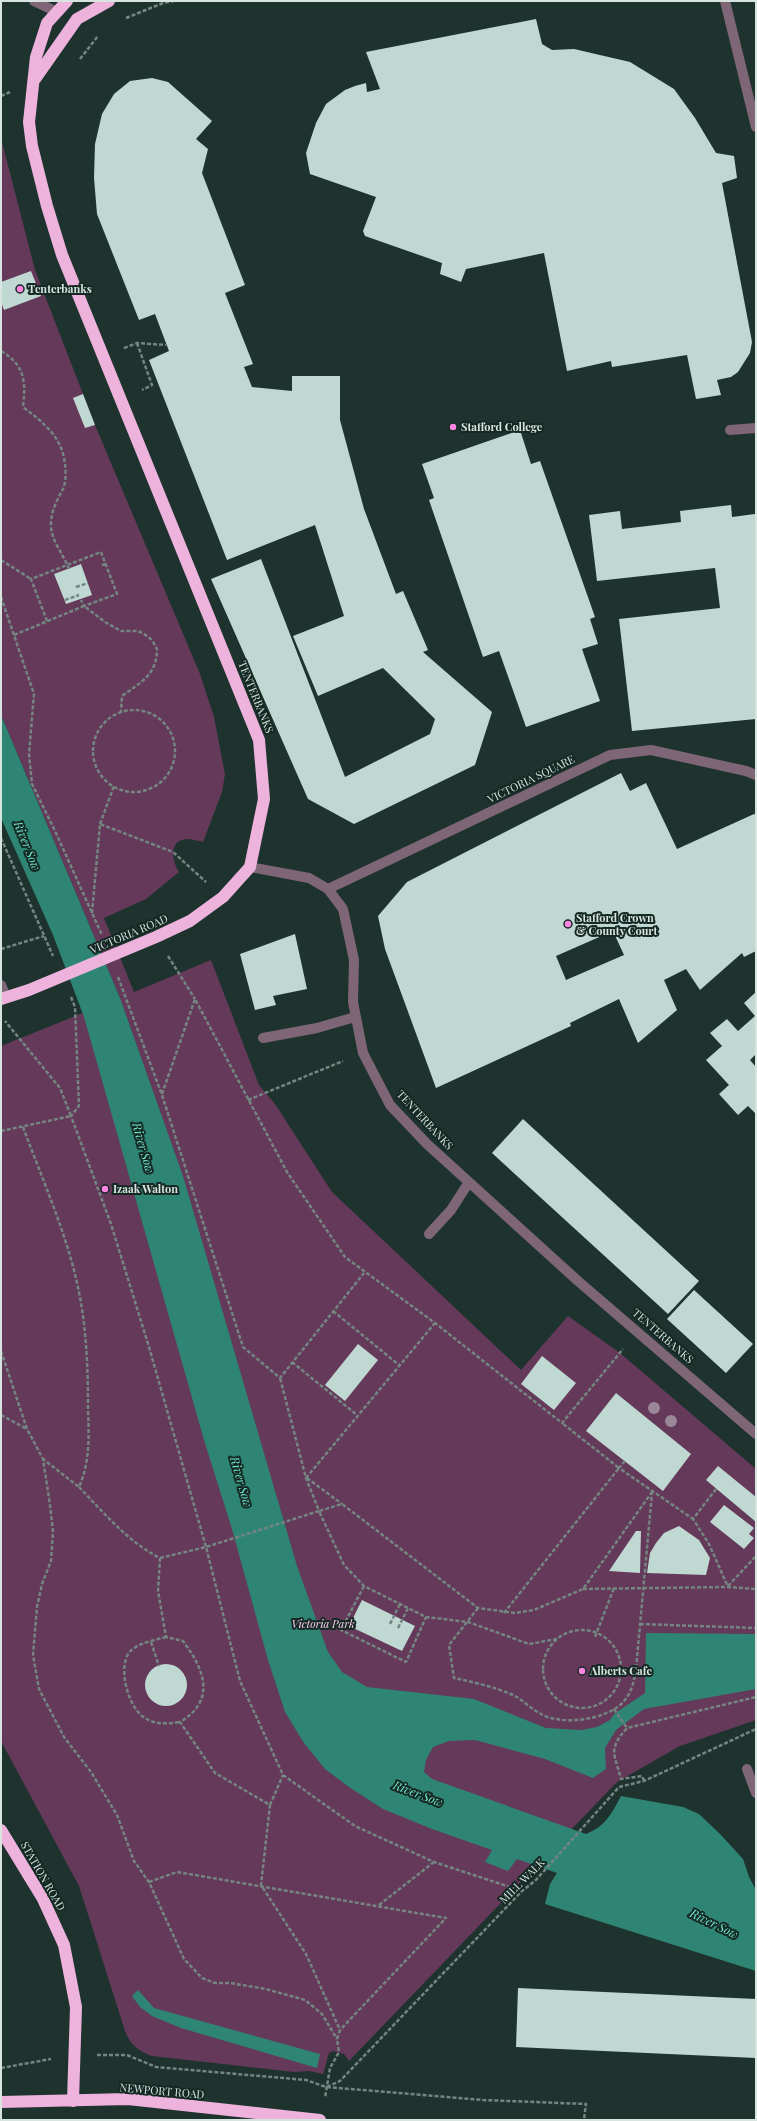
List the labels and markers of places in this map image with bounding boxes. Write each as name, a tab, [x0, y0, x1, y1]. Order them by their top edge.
place label: Tenterbanks	[28, 281, 92, 296]
marker: Tenterbanks	[15, 284, 25, 294]
place label: Stafford College	[461, 419, 543, 434]
marker: Stafford College	[448, 422, 458, 432]
place label: Stafford Crown & County Court	[576, 910, 657, 938]
marker: Stafford Crown & County Court	[563, 919, 573, 929]
place label: Izaak Walton	[113, 1181, 178, 1196]
marker: Izaak Walton	[100, 1184, 110, 1194]
place label: Alberts Cafe	[589, 1663, 652, 1678]
marker: Alberts Cafe	[577, 1666, 587, 1676]

